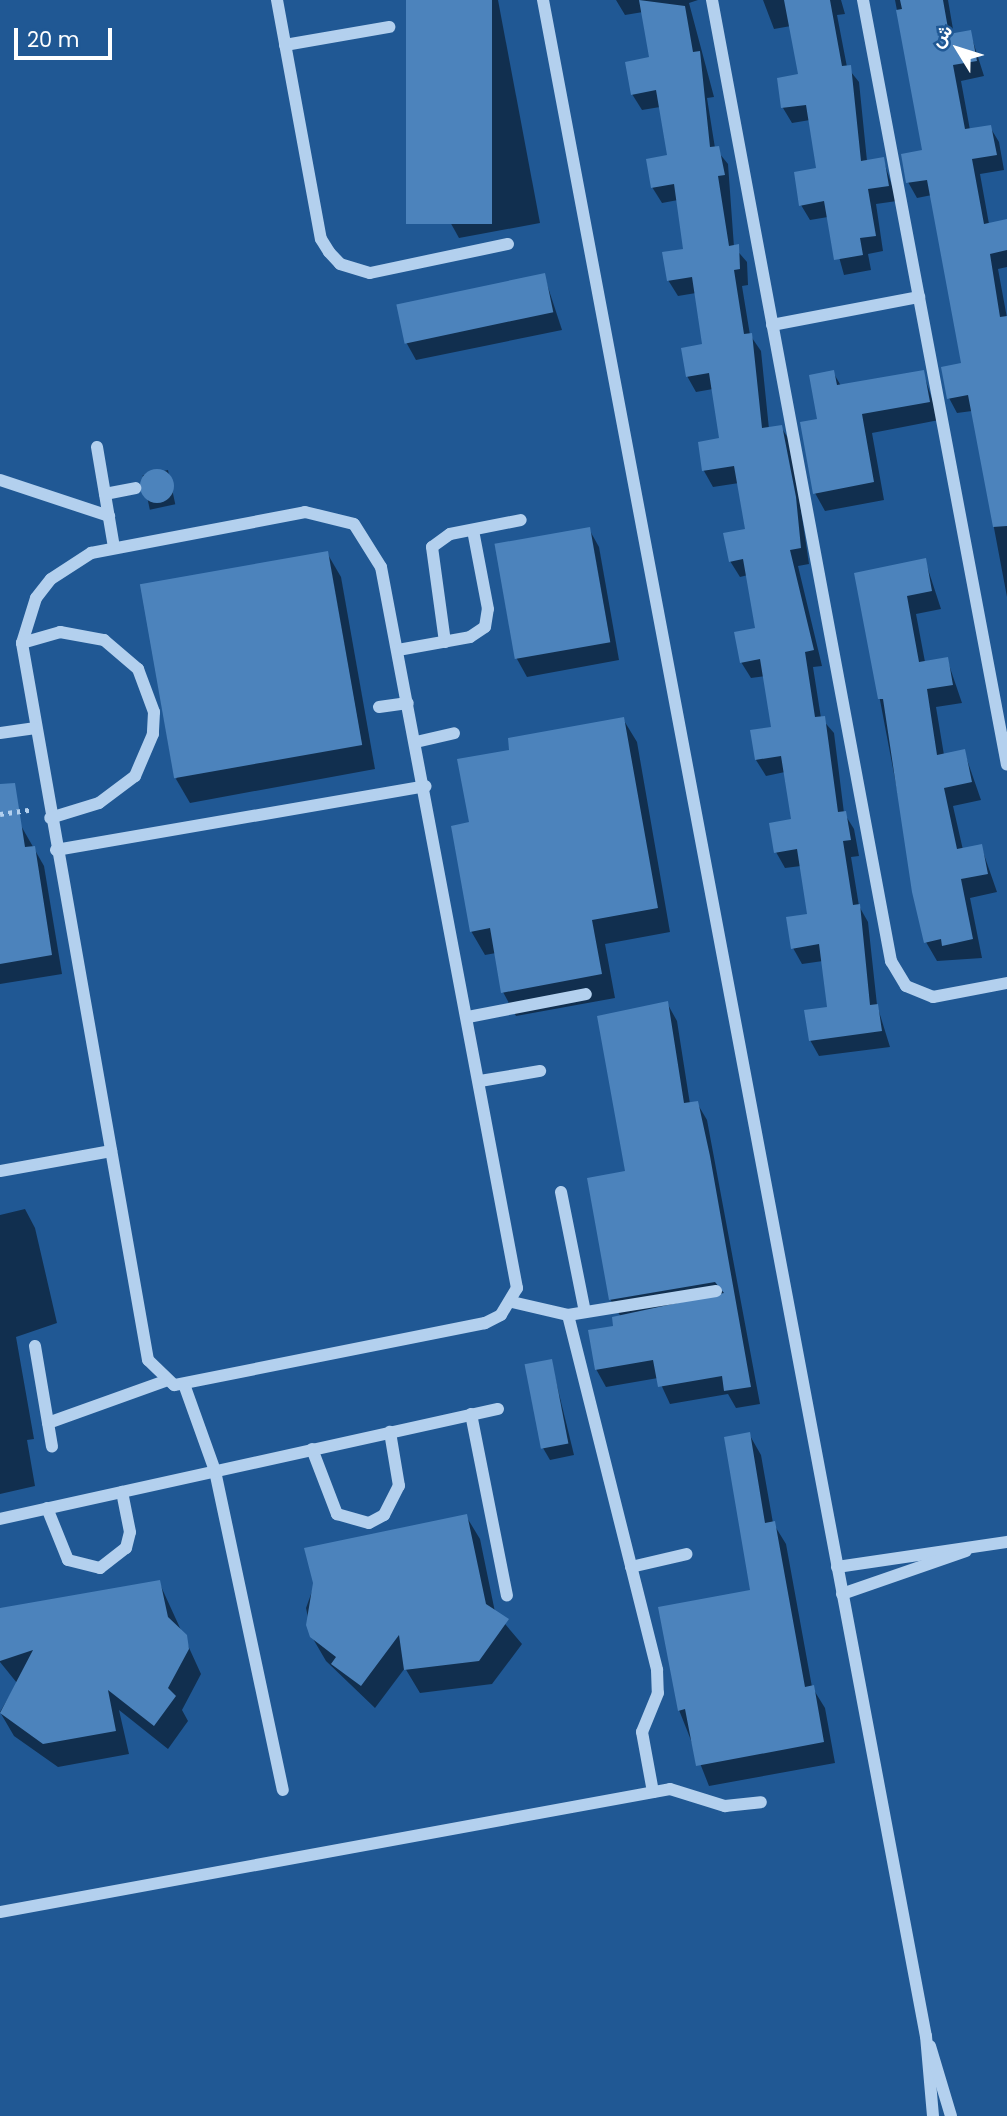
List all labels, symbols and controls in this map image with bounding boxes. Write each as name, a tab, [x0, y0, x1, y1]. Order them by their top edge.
scale bar	[18, 14, 116, 58]
north arrow	[923, 14, 993, 84]
text: ش	[923, 18, 959, 53]
text: 20 m	[27, 25, 80, 54]

